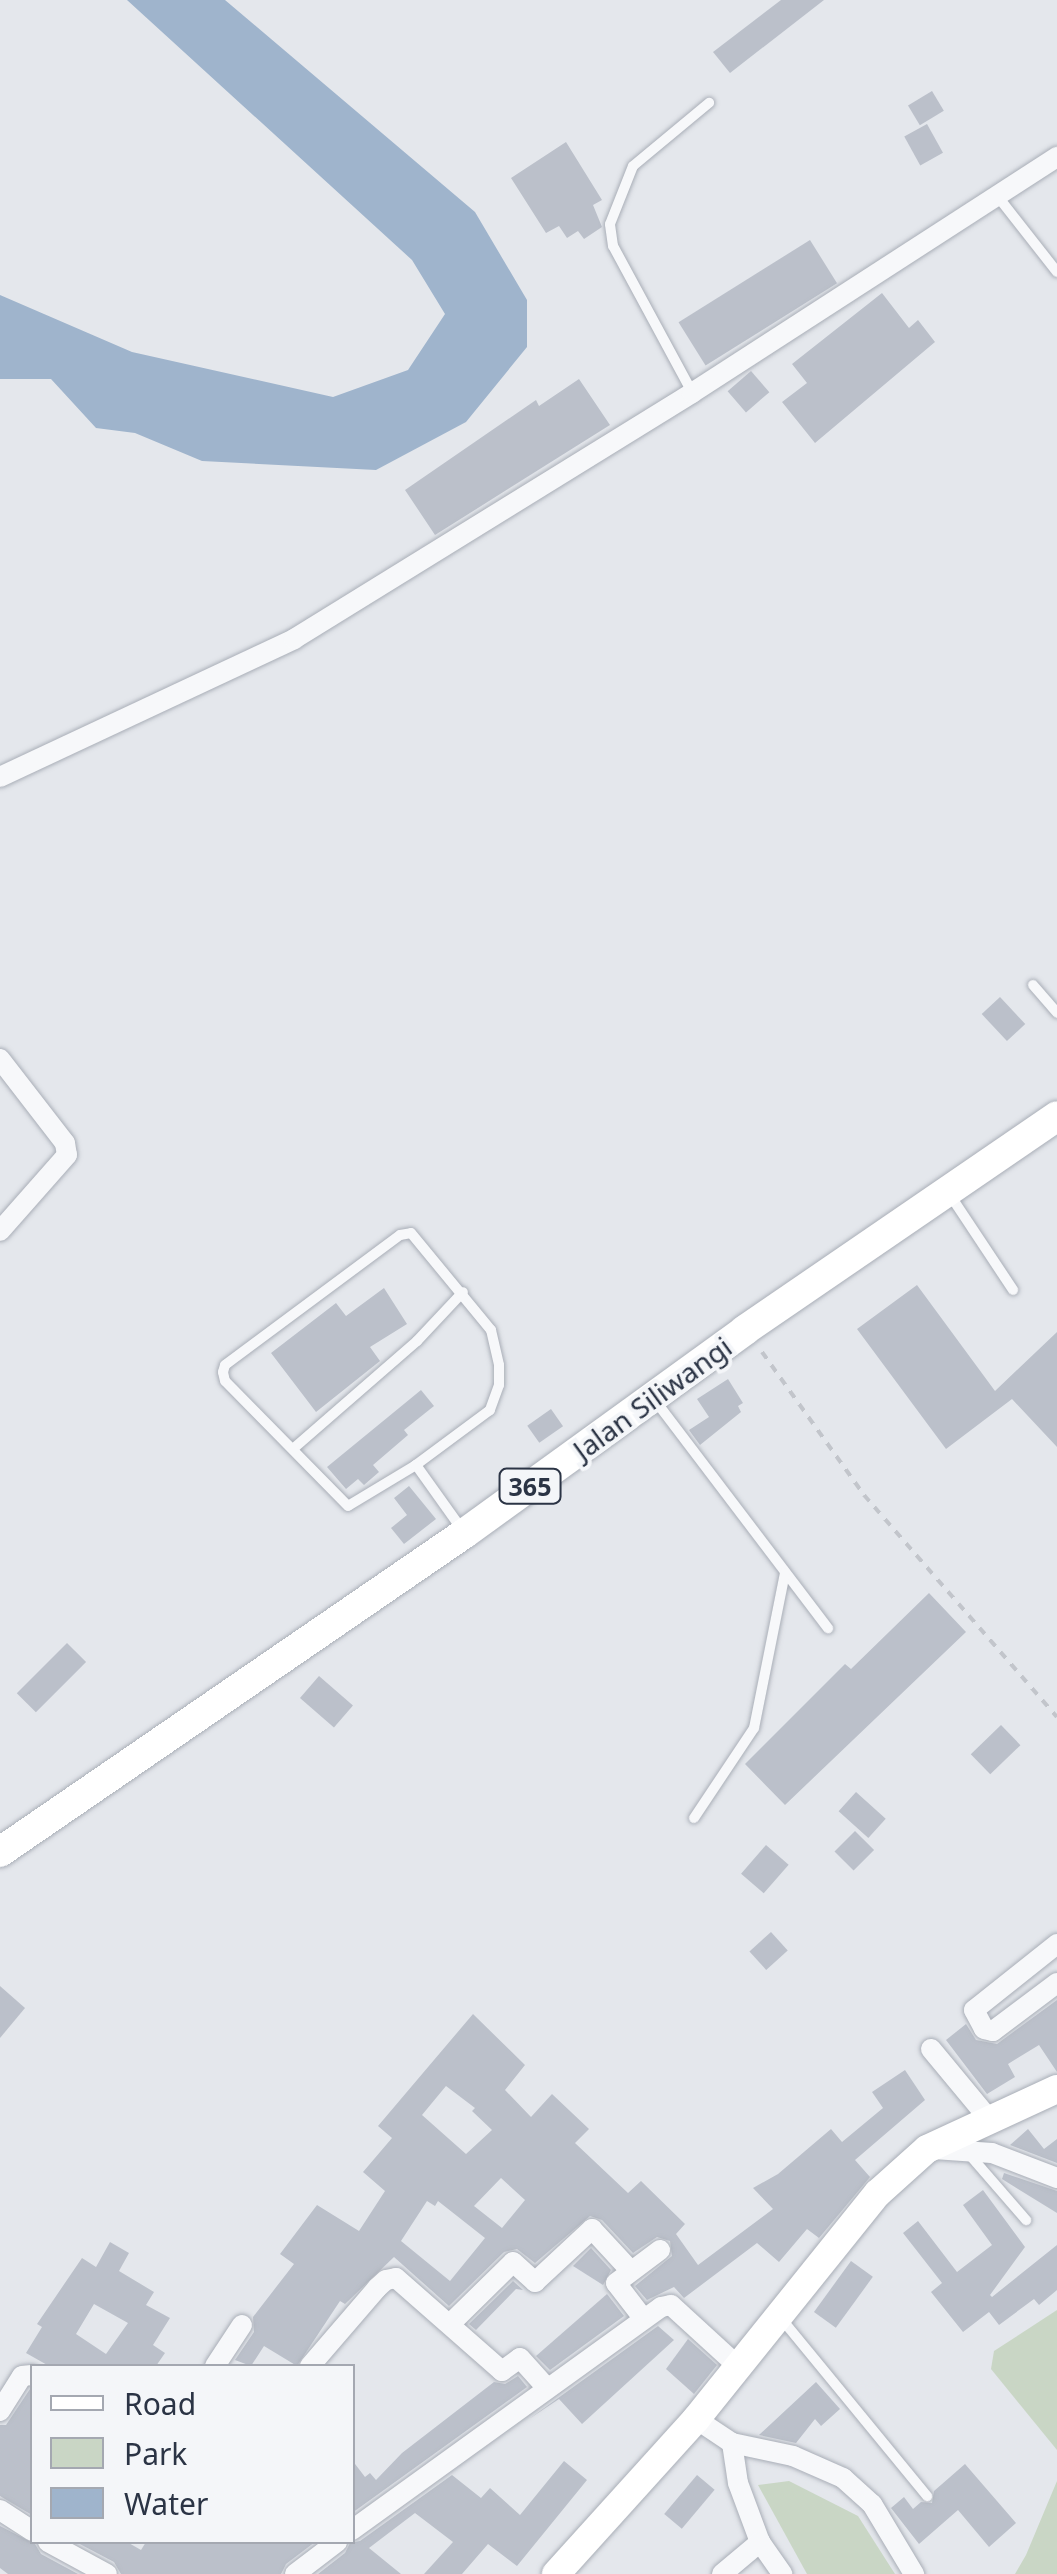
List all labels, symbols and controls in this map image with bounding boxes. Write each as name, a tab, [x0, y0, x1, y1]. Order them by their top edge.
street label: Jalan Siliwangi	[566, 1329, 738, 1467]
road number: 365	[498, 1466, 562, 1506]
legend	[30, 2364, 355, 2544]
text: Road	[124, 2383, 196, 2424]
text: Park	[124, 2433, 187, 2474]
text: Water	[124, 2483, 208, 2524]

